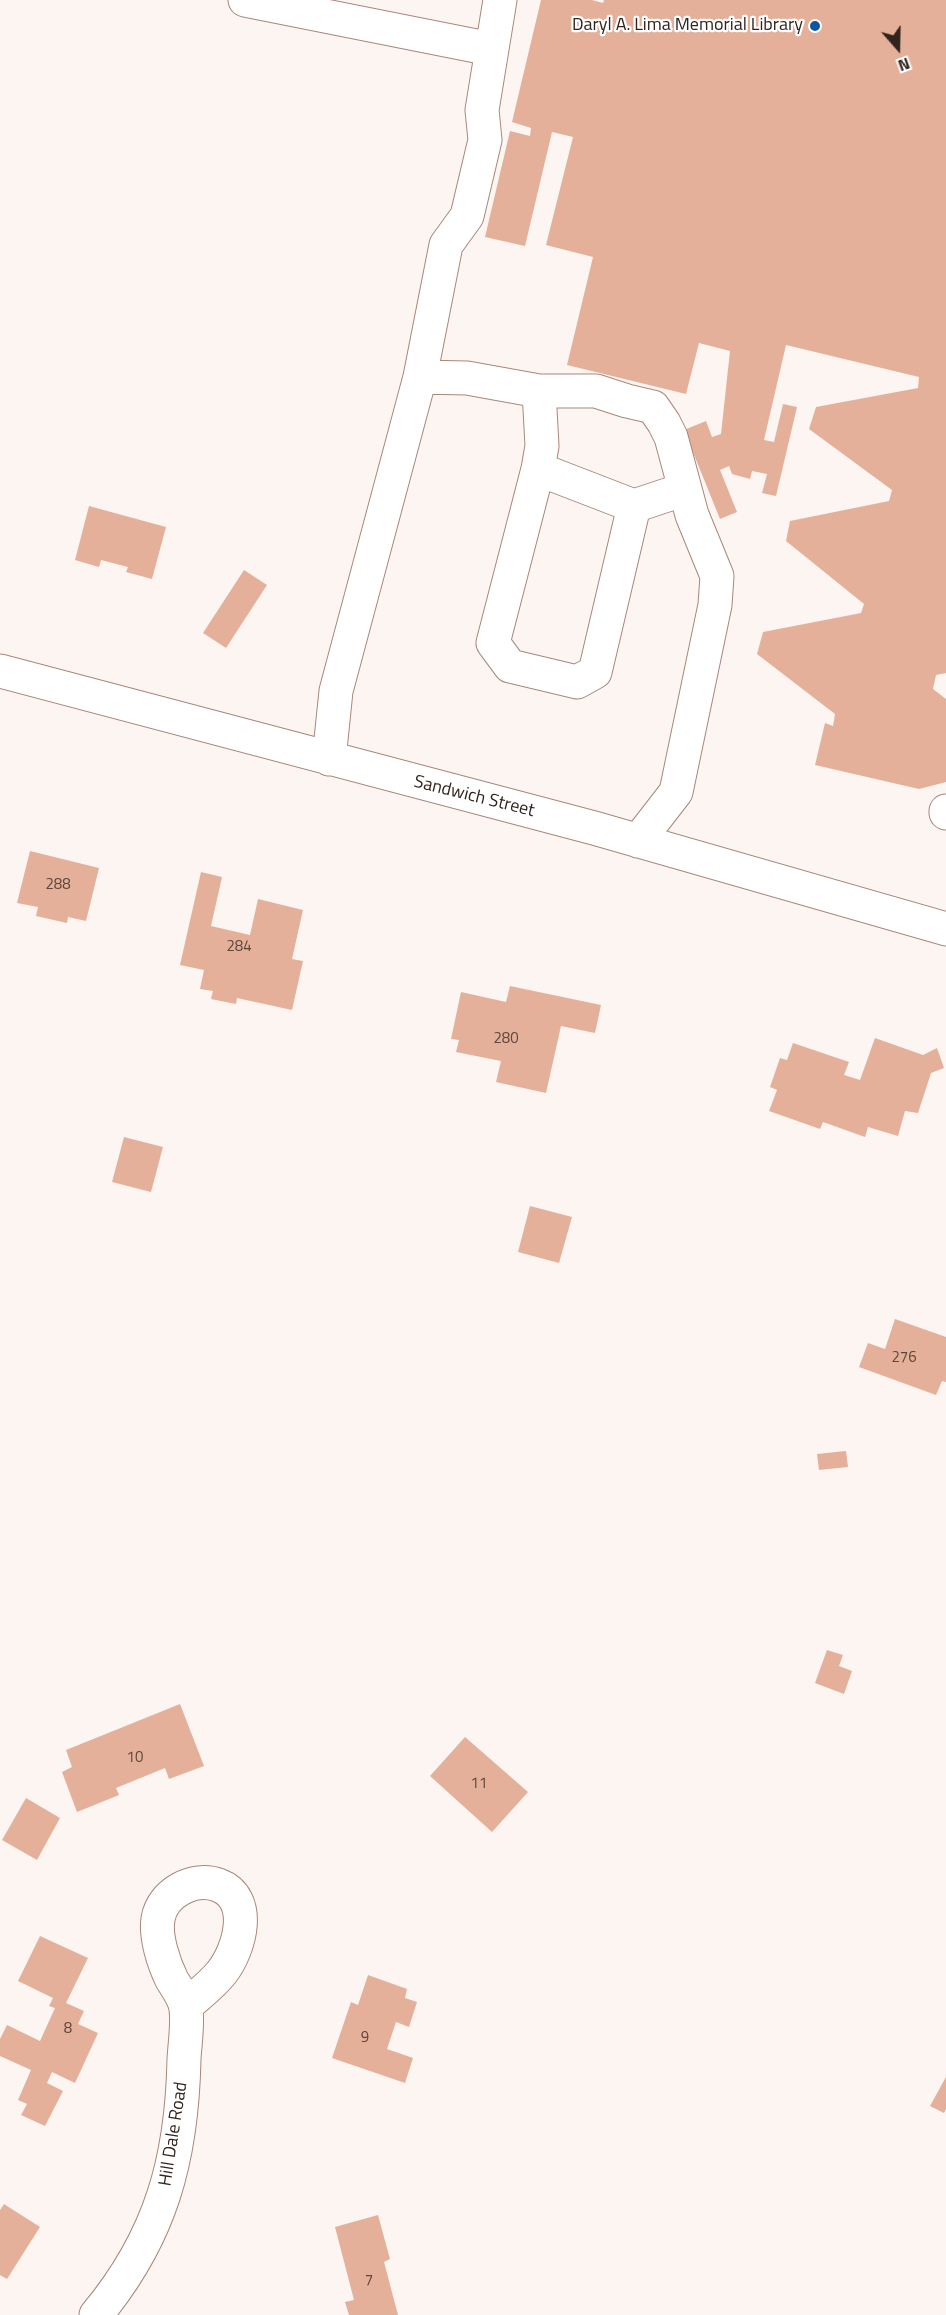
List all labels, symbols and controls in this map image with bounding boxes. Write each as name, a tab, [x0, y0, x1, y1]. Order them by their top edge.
place label: Daryl A. Lima Memorial Library	[572, 15, 803, 37]
north arrow	[868, 18, 928, 78]
marker: Daryl A. Lima Memorial Library	[808, 19, 822, 33]
text: N	[895, 52, 913, 78]
street label: Sandwich Street	[411, 772, 537, 822]
house number: 288	[45, 876, 71, 894]
house number: 284	[226, 938, 252, 956]
house number: 280	[493, 1030, 519, 1048]
house number: 276	[891, 1349, 917, 1367]
house number: 10	[127, 1749, 143, 1767]
house number: 11	[471, 1775, 487, 1793]
house number: 8	[64, 2020, 72, 2038]
house number: 9	[361, 2029, 369, 2047]
street label: Hill Dale Road	[155, 2080, 193, 2188]
house number: 7	[365, 2272, 373, 2290]

